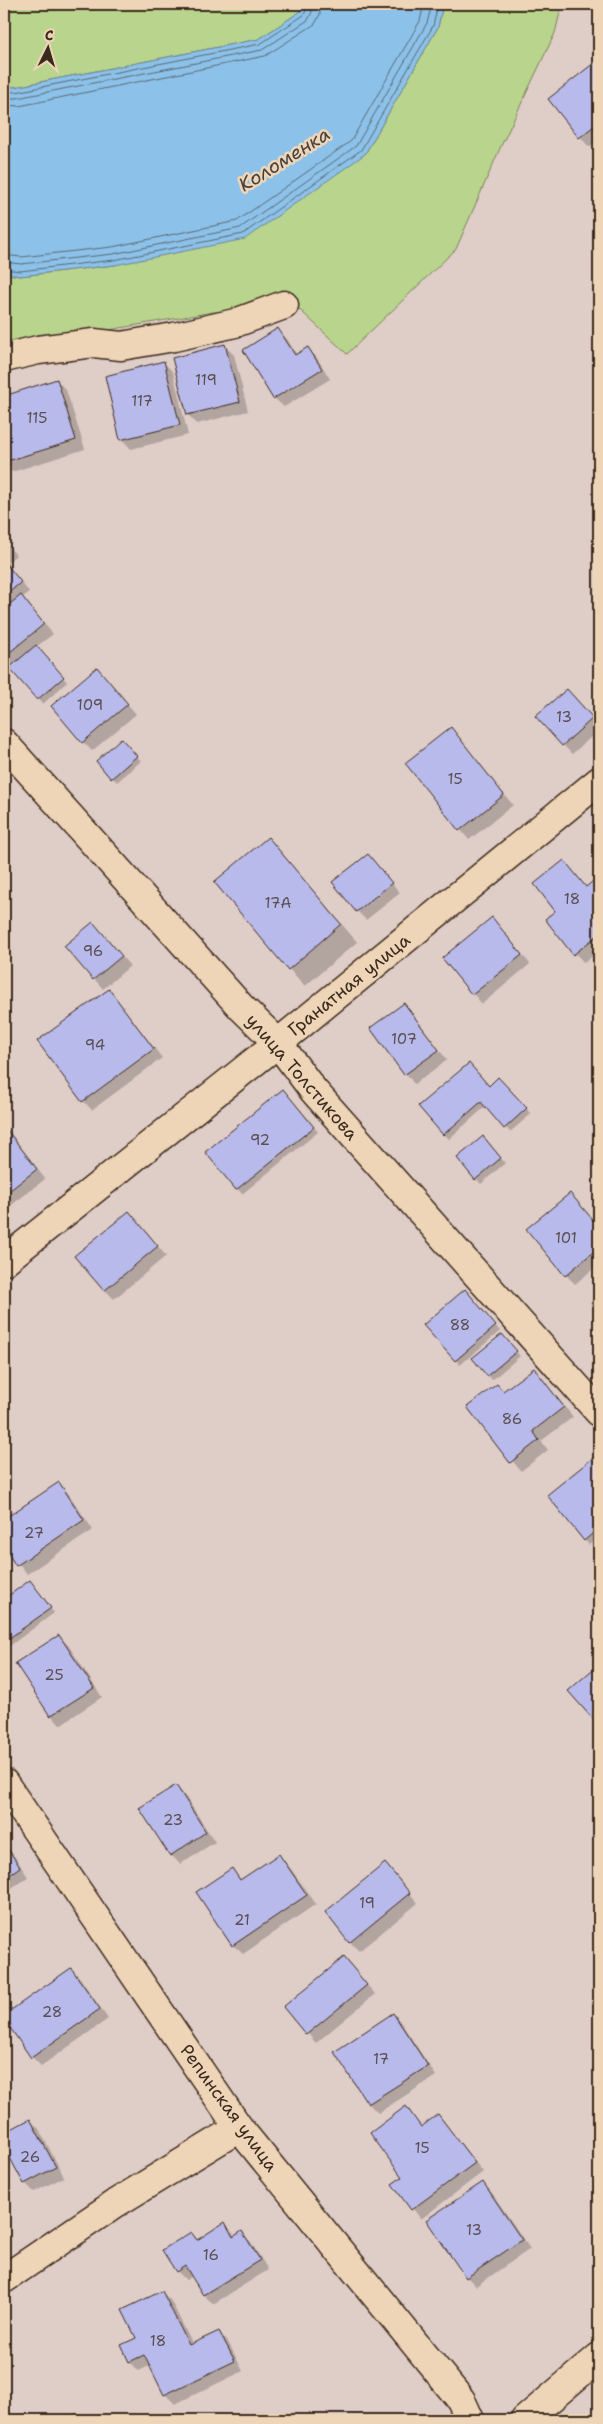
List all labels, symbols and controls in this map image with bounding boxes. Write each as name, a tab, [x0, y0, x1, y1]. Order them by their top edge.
north arrow	[22, 22, 72, 72]
text: С	[44, 26, 54, 44]
water label: Коломенка	[234, 121, 335, 197]
house number: 119	[195, 370, 217, 390]
house number: 117	[131, 391, 153, 411]
house number: 115	[27, 408, 47, 428]
house number: 109	[77, 695, 103, 715]
house number: 13	[556, 707, 572, 727]
house number: 15	[447, 769, 463, 789]
house number: 18	[564, 889, 580, 909]
house number: 17А	[265, 893, 292, 913]
street label: Гранатная улица	[283, 928, 415, 1042]
house number: 96	[83, 941, 103, 961]
street label: улица Толстикова	[240, 1009, 364, 1145]
house number: 107	[391, 1029, 417, 1049]
house number: 94	[85, 1035, 105, 1055]
house number: 92	[250, 1130, 270, 1150]
house number: 101	[555, 1228, 577, 1248]
house number: 88	[450, 1315, 470, 1335]
house number: 86	[502, 1409, 522, 1429]
house number: 27	[24, 1523, 44, 1543]
house number: 25	[44, 1665, 64, 1685]
house number: 23	[163, 1810, 183, 1830]
house number: 19	[359, 1893, 375, 1913]
house number: 21	[234, 1910, 250, 1930]
house number: 28	[42, 2002, 62, 2022]
street label: Репинская улица	[175, 2039, 283, 2177]
house number: 17	[373, 2049, 389, 2069]
house number: 15	[414, 2138, 430, 2158]
house number: 26	[20, 2147, 40, 2167]
house number: 13	[466, 2220, 482, 2240]
house number: 16	[203, 2245, 219, 2265]
house number: 18	[150, 2331, 166, 2351]

